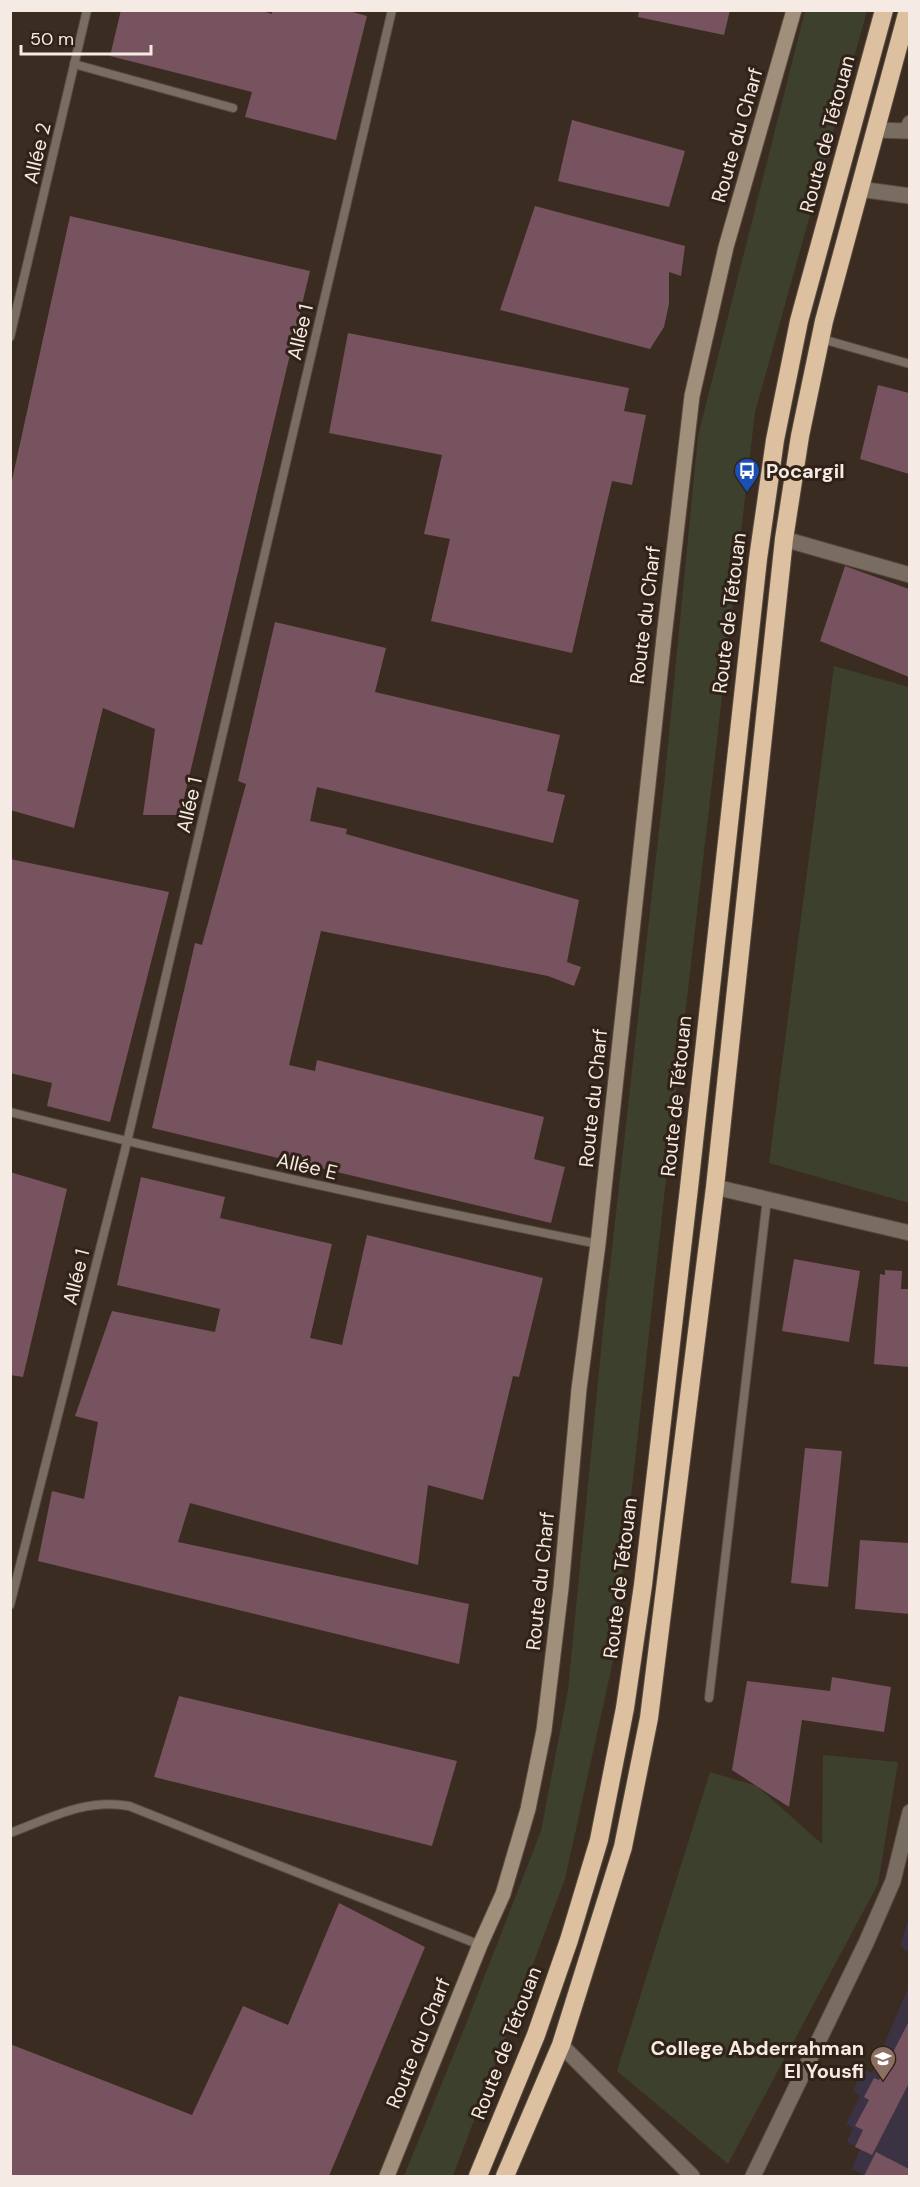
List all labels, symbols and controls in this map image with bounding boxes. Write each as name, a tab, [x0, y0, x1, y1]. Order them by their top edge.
scale bar	[21, 18, 152, 56]
text: 50 m	[30, 27, 74, 51]
street label: Route de Tétouan	[794, 53, 860, 215]
street label: Route du Charf	[705, 64, 769, 205]
street label: Allée 2	[17, 120, 57, 186]
street label: Allée 1	[281, 302, 319, 362]
bus stop icon: Pocargil	[732, 456, 762, 494]
place label: Pocargil	[766, 458, 845, 484]
street label: Route de Tétouan	[706, 531, 752, 695]
street label: Route du Charf	[624, 544, 666, 686]
street label: Allée 1	[170, 775, 208, 835]
street label: Route de Tétouan	[655, 1014, 697, 1178]
street label: Route du Charf	[573, 1027, 613, 1169]
street label: Allée E	[274, 1146, 340, 1186]
street label: Allée 1	[57, 1246, 95, 1308]
street label: Route de Tétouan	[597, 1496, 643, 1660]
street label: Route du Charf	[520, 1510, 560, 1652]
street label: Route de Tétouan	[465, 1963, 547, 2123]
street label: Route du Charf	[380, 1973, 456, 2112]
place label: College Abderrahman El Yousfi	[651, 2035, 864, 2084]
school or university icon: College Abderrahman El Yousfi	[868, 2044, 898, 2082]

